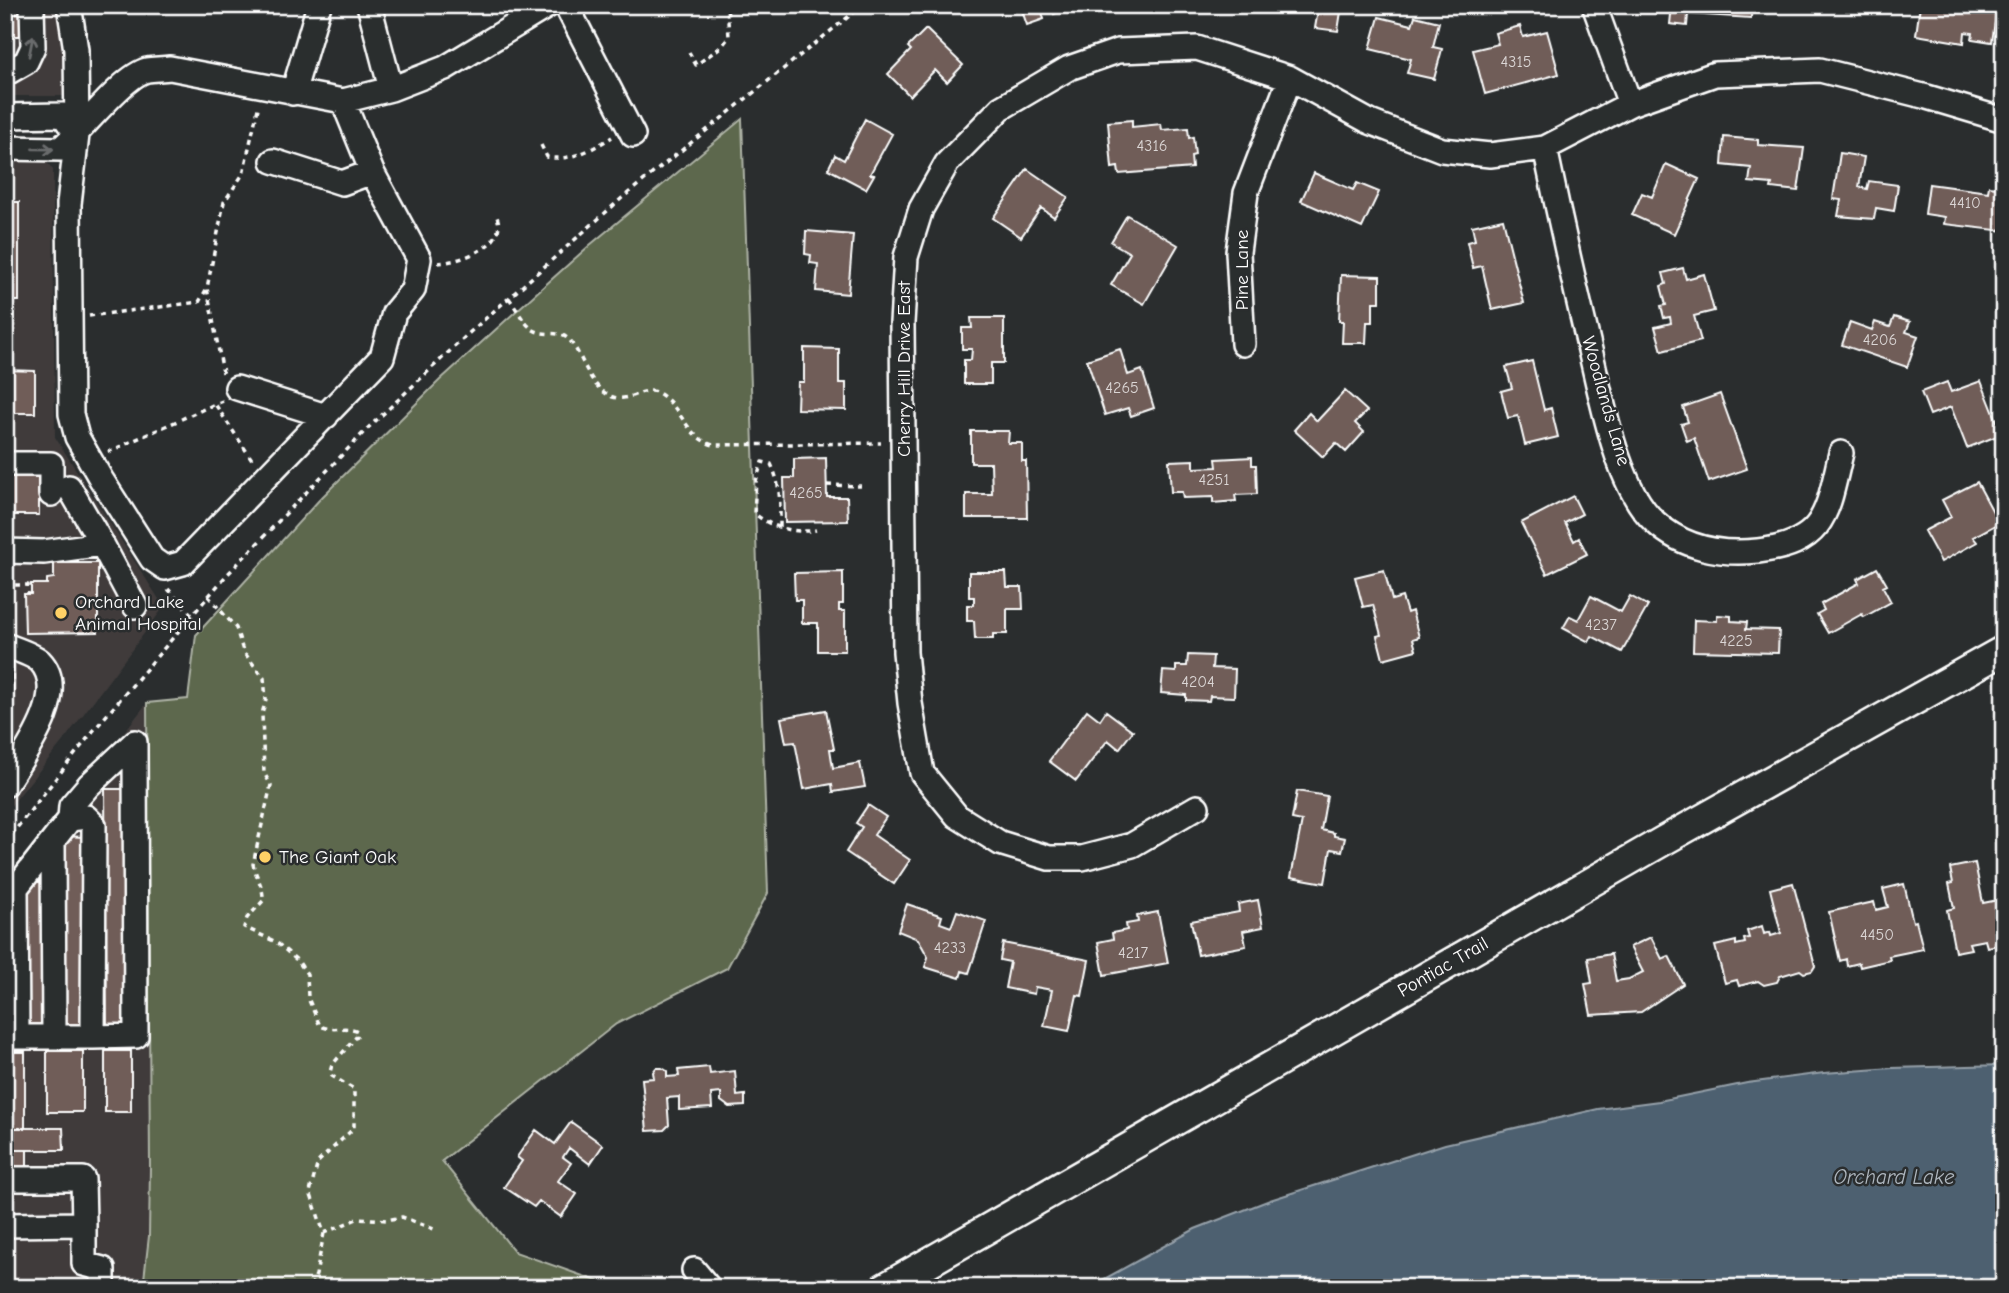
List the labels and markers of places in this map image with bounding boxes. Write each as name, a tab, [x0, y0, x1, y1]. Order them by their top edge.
place label: Orchard Lake Animal Hospital	[75, 591, 202, 635]
marker: Orchard Lake Animal Hospital	[53, 605, 69, 621]
place label: The Giant Oak	[279, 846, 397, 868]
marker: The Giant Oak	[257, 849, 273, 865]

